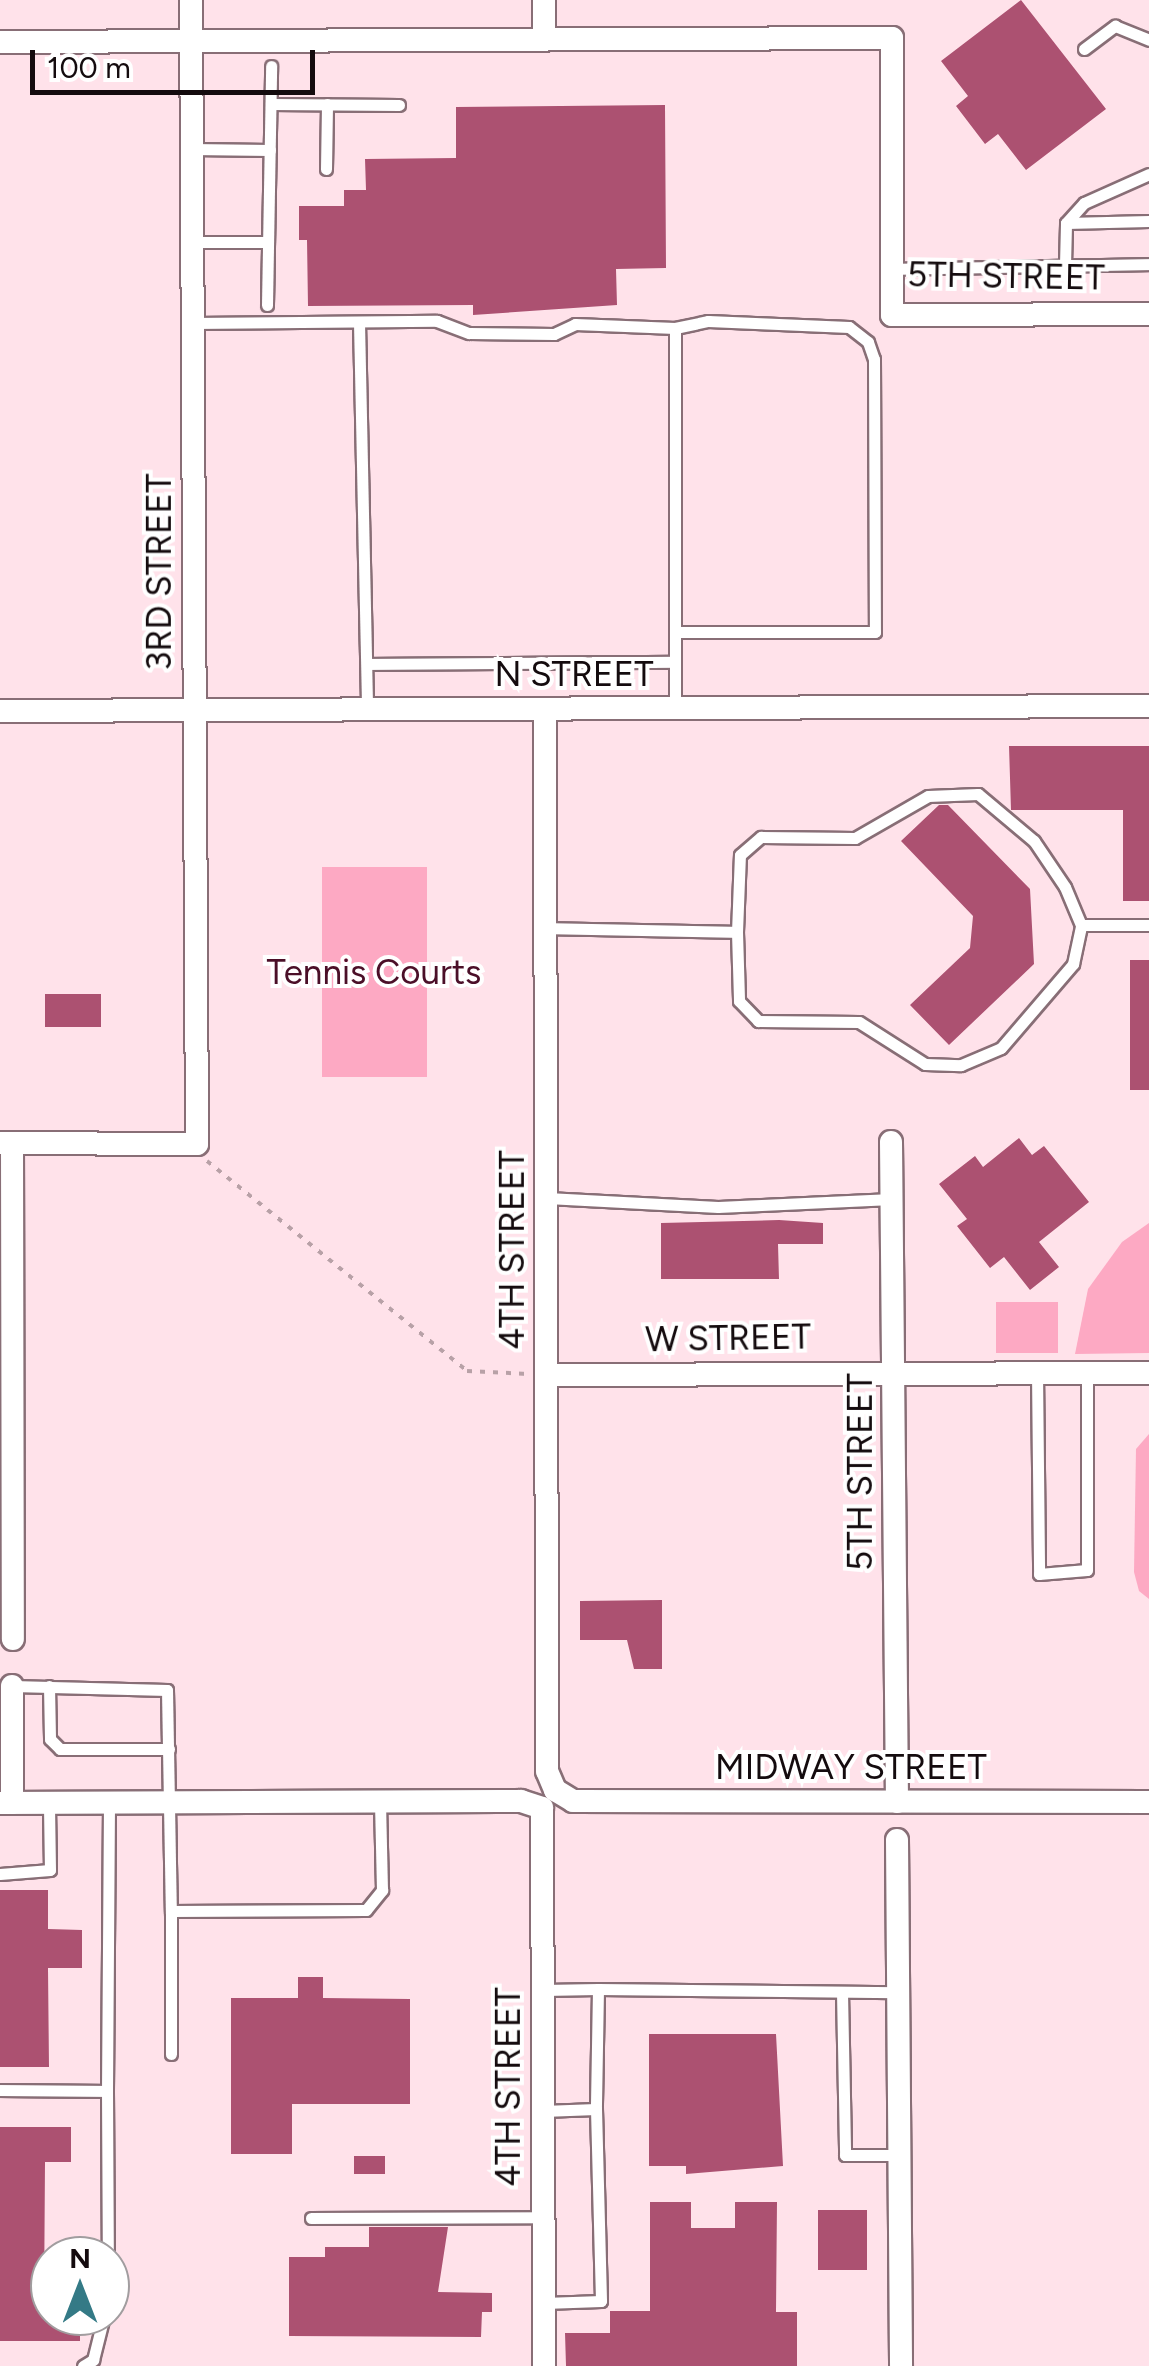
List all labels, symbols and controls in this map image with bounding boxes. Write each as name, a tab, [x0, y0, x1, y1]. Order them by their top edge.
scale bar	[35, 30, 320, 92]
text: 100 m	[47, 49, 131, 86]
street label: 5TH STREET	[907, 253, 1105, 299]
street label: 3RD STREET	[138, 473, 180, 671]
street label: N STREET	[494, 653, 654, 695]
park label: Tennis Courts	[267, 951, 481, 993]
street label: 4TH STREET	[491, 1150, 533, 1350]
street label: W STREET	[645, 1316, 811, 1360]
street label: 5TH STREET	[839, 1373, 881, 1571]
street label: MIDWAY STREET	[715, 1746, 987, 1788]
street label: 4TH STREET	[487, 1987, 529, 2187]
north arrow	[30, 2236, 130, 2336]
text: N	[69, 2241, 91, 2275]

